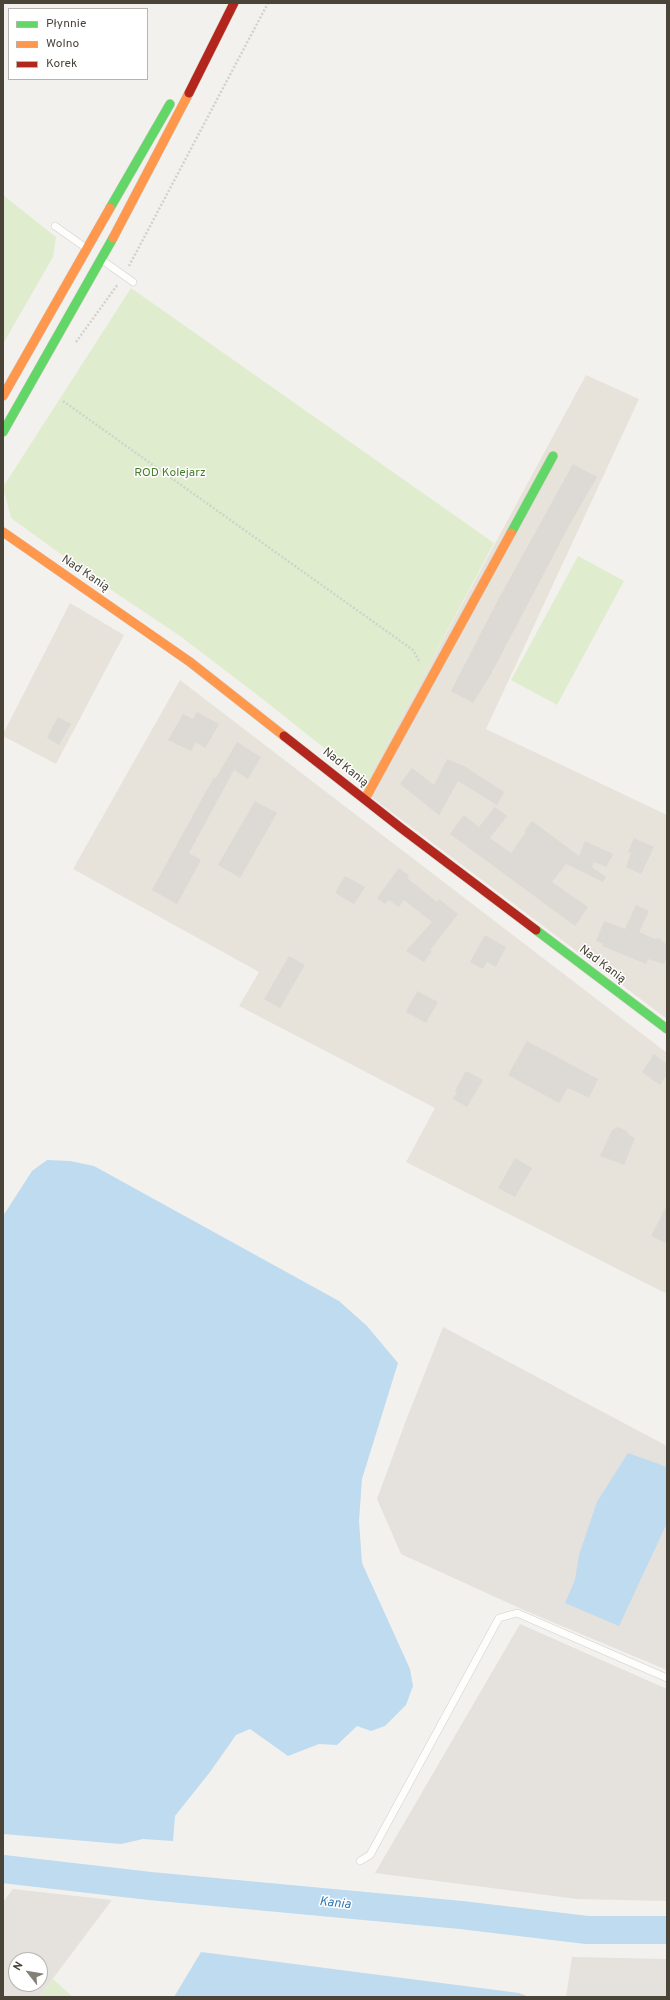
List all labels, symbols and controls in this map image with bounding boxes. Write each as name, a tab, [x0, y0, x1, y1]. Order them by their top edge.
legend	[8, 8, 148, 80]
text: Płynnie	[46, 16, 86, 32]
text: Wolno	[46, 36, 79, 52]
text: Korek	[46, 56, 77, 72]
park label: ROD Kolejarz	[134, 467, 206, 481]
street label: Nad Kanią	[58, 553, 112, 595]
street label: Nad Kanią	[319, 745, 371, 791]
street label: Nad Kanią	[576, 943, 628, 987]
water label: Kania	[318, 1895, 352, 1913]
north arrow	[8, 1952, 48, 1992]
text: N	[11, 1959, 27, 1973]

